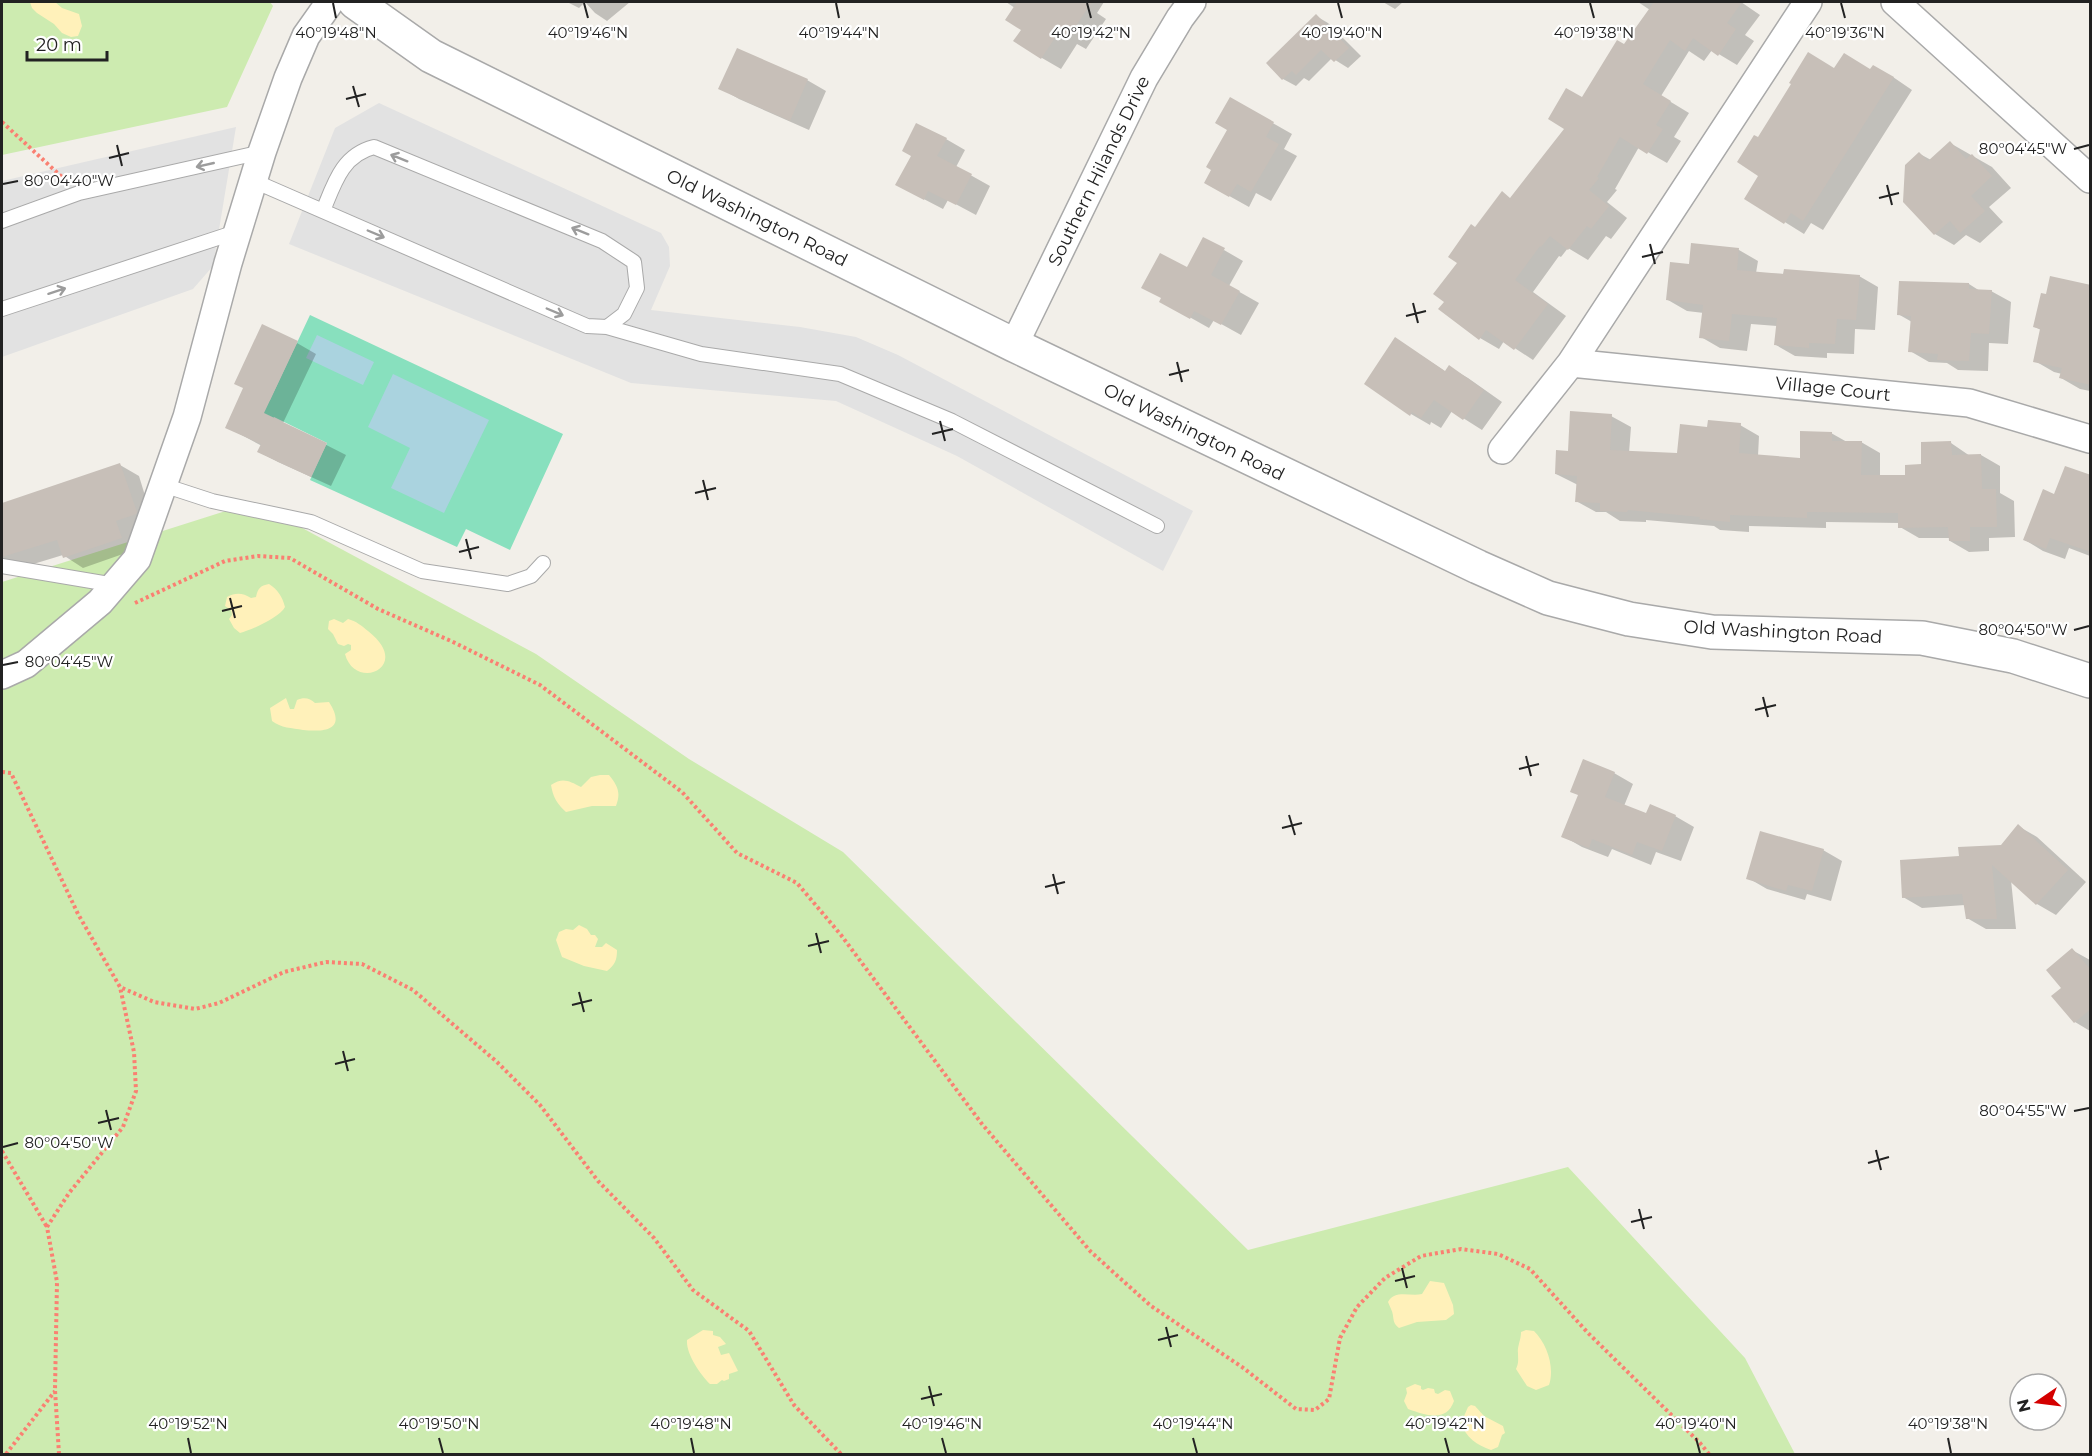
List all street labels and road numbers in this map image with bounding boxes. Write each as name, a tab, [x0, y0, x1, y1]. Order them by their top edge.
street label: Southern Hilands Drive	[1043, 72, 1155, 270]
street label: Old Washington Road	[663, 164, 851, 272]
street label: Village Court	[1774, 372, 1892, 406]
street label: Old Washington Road	[1100, 378, 1288, 486]
street label: Old Washington Road	[1683, 616, 1883, 648]

